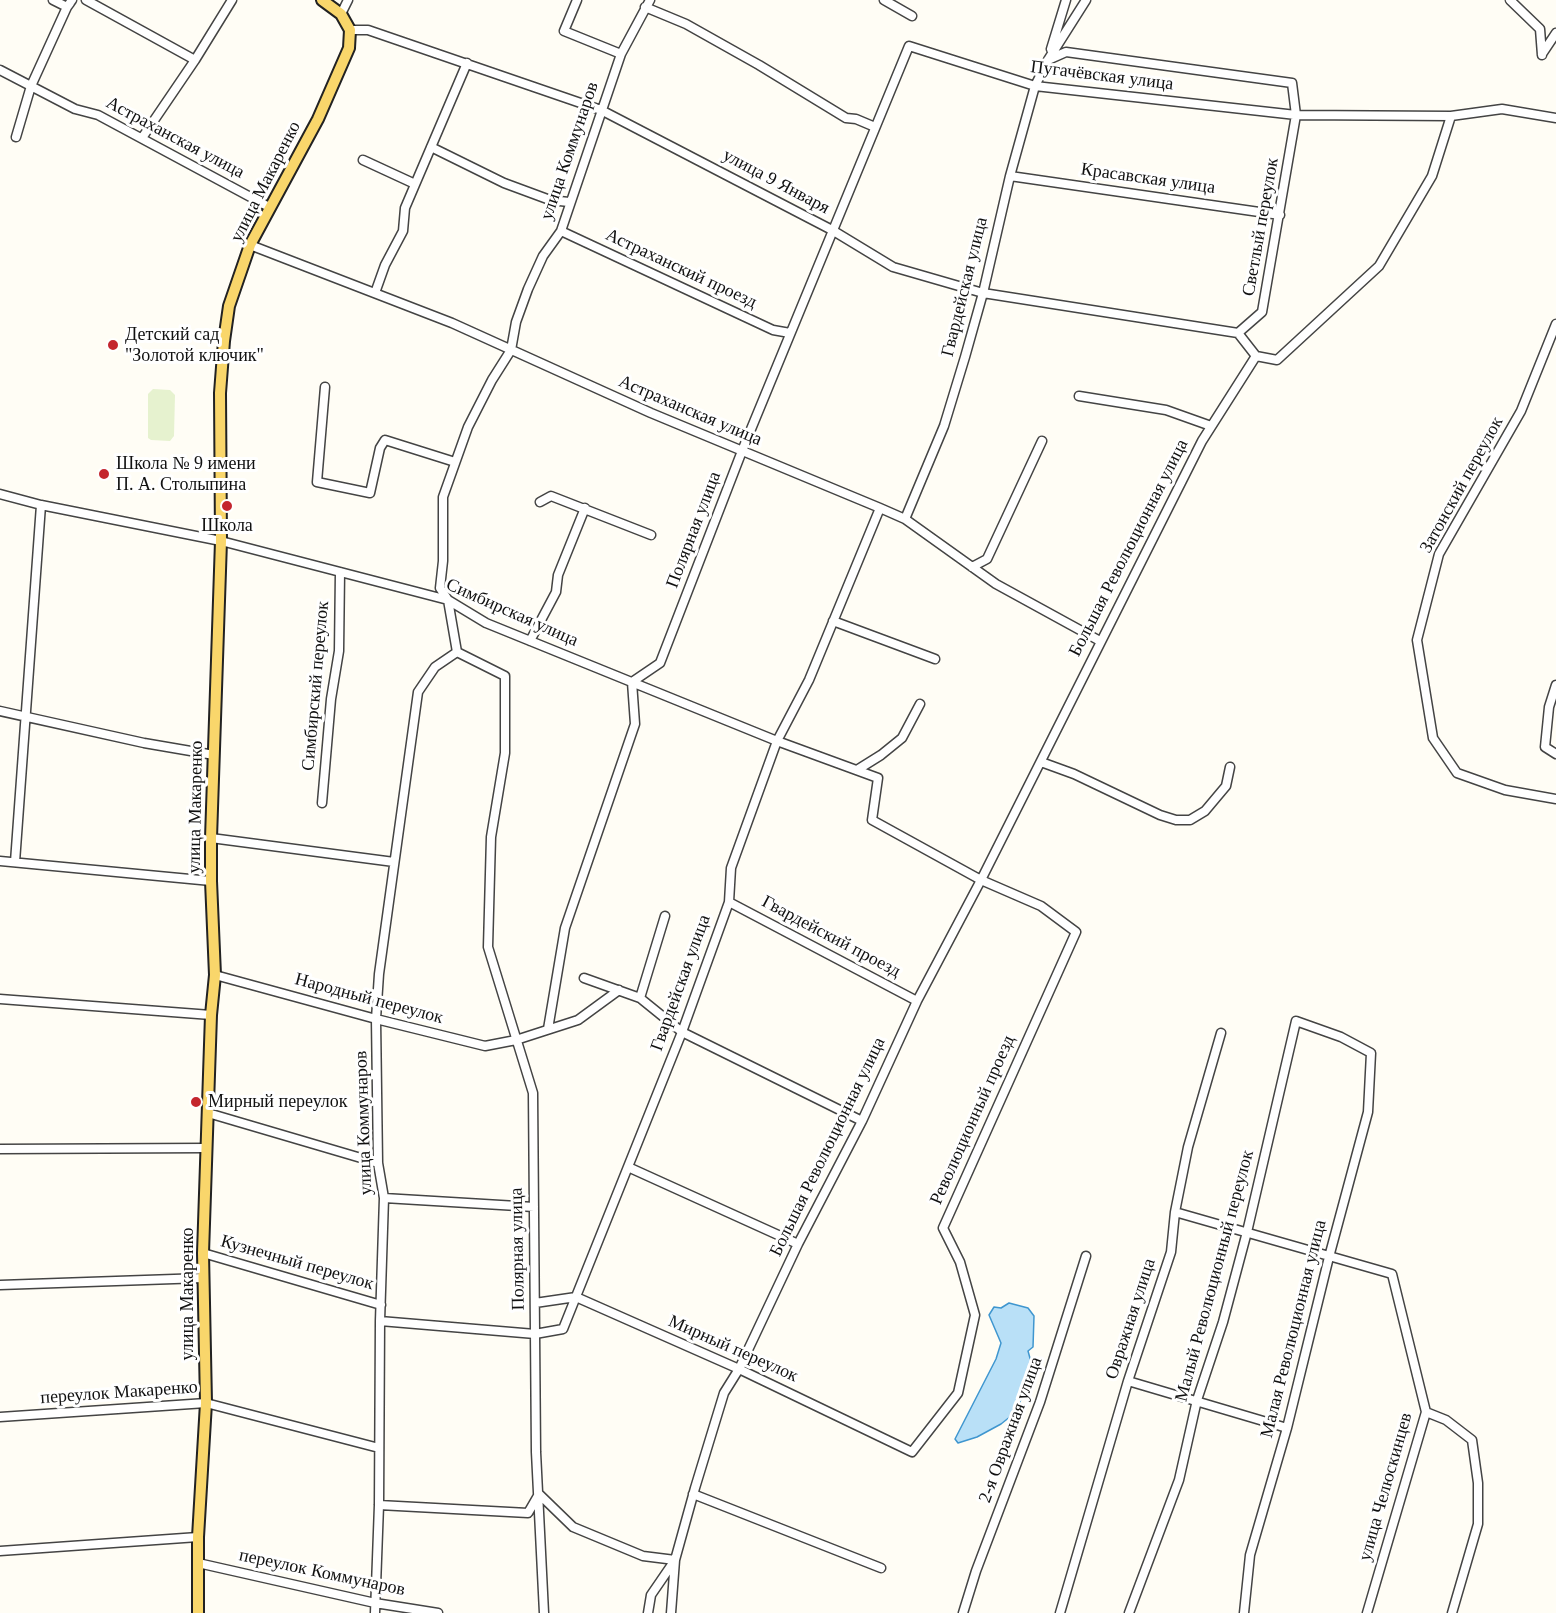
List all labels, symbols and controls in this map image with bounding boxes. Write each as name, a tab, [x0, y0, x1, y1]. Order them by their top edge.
street label: Пугачёвская улица	[1029, 57, 1175, 95]
street label: улица Коммунаров	[536, 79, 604, 223]
street label: Астраханская улица	[102, 92, 248, 184]
street label: улица Макаренко	[226, 118, 306, 246]
street label: улица 9 Января	[719, 145, 833, 219]
street label: Светлый переулок	[1238, 156, 1284, 298]
street label: Красавская улица	[1080, 159, 1216, 199]
street label: Гвардейская улица	[937, 215, 993, 359]
street label: Астраханский проезд	[602, 224, 760, 314]
place label: Детский сад "Золотой ключик"	[125, 324, 264, 366]
marker: Детский сад "Золотой ключик"	[106, 338, 120, 352]
street label: Астраханская улица	[615, 371, 765, 451]
street label: Затонский переулок	[1416, 413, 1508, 557]
street label: Большая Революционная улица	[1065, 436, 1193, 660]
place label: Школа № 9 имени П. А. Столыпина	[116, 453, 256, 496]
marker: Школа № 9 имени П. А. Столыпина	[97, 467, 111, 481]
street label: Полярная улица	[662, 469, 726, 591]
marker: Школа	[220, 499, 234, 513]
place label: Школа	[201, 515, 253, 537]
street label: Симбирская улица	[443, 574, 581, 652]
street label: Симбирский переулок	[298, 600, 334, 772]
street label: улица Макаренко	[184, 740, 208, 874]
street label: Гвардейский проезд	[758, 891, 904, 983]
street label: Гвардейская улица	[646, 912, 716, 1054]
street label: Народный переулок	[293, 969, 445, 1029]
street label: Революционный проезд	[926, 1032, 1020, 1208]
street label: Большая Революционная улица	[765, 1034, 891, 1260]
street label: улица Коммунаров	[351, 1050, 377, 1196]
place label: Мирный переулок	[208, 1091, 348, 1113]
marker: Мирный переулок	[189, 1095, 203, 1109]
street label: Малый Революционный переулок	[1171, 1148, 1259, 1404]
street label: Полярная улица	[506, 1187, 530, 1311]
street label: Малая Революционная улица	[1256, 1218, 1332, 1440]
street label: улица Макаренко	[177, 1228, 199, 1360]
street label: Кузнечный переулок	[218, 1231, 376, 1295]
street label: Овражная улица	[1101, 1256, 1161, 1382]
street label: Мирный переулок	[665, 1311, 801, 1387]
street label: 2-я Овражная улица	[975, 1354, 1047, 1506]
street label: переулок Макаренко	[40, 1377, 198, 1409]
street label: улица Челюскинцев	[1355, 1410, 1417, 1564]
street label: переулок Коммунаров	[237, 1545, 407, 1601]

